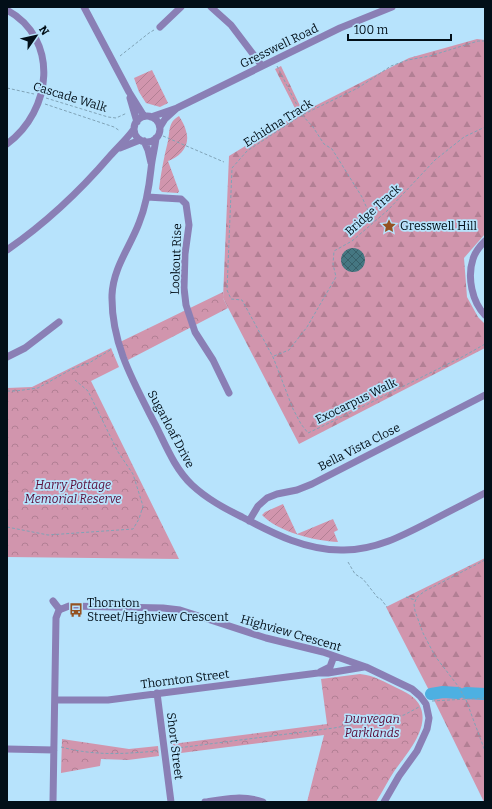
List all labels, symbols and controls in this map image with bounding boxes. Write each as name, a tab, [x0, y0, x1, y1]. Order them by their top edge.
north arrow	[16, 16, 56, 56]
scale bar	[348, 16, 451, 42]
street label: Gresswell Road	[238, 21, 320, 71]
text: 100 m	[354, 23, 389, 37]
text: N	[36, 24, 52, 38]
street label: Cascade Walk	[31, 79, 109, 115]
street label: Echidna Track	[241, 96, 315, 150]
street label: Bridge Track	[342, 181, 404, 239]
place icon: Gresswell Hill	[381, 218, 397, 234]
place label: Gresswell Hill	[400, 219, 478, 233]
street label: Lookout Rise	[168, 223, 184, 295]
street label: Exocarpus Walk	[313, 375, 399, 427]
street label: Sugarloaf Drive	[145, 388, 197, 470]
street label: Bella Vista Close	[316, 420, 402, 474]
park label: Harry Pottage Memorial Reserve	[25, 478, 121, 506]
place label: Thornton Street/Highview Crescent	[87, 596, 229, 624]
bus stop icon: Thornton Street/Highview Crescent	[68, 602, 84, 618]
street label: Highview Crescent	[239, 612, 344, 654]
street label: Thornton Street	[140, 667, 231, 691]
street label: Short Street	[164, 712, 186, 781]
park label: Dunvegan Parklands	[344, 712, 400, 740]

